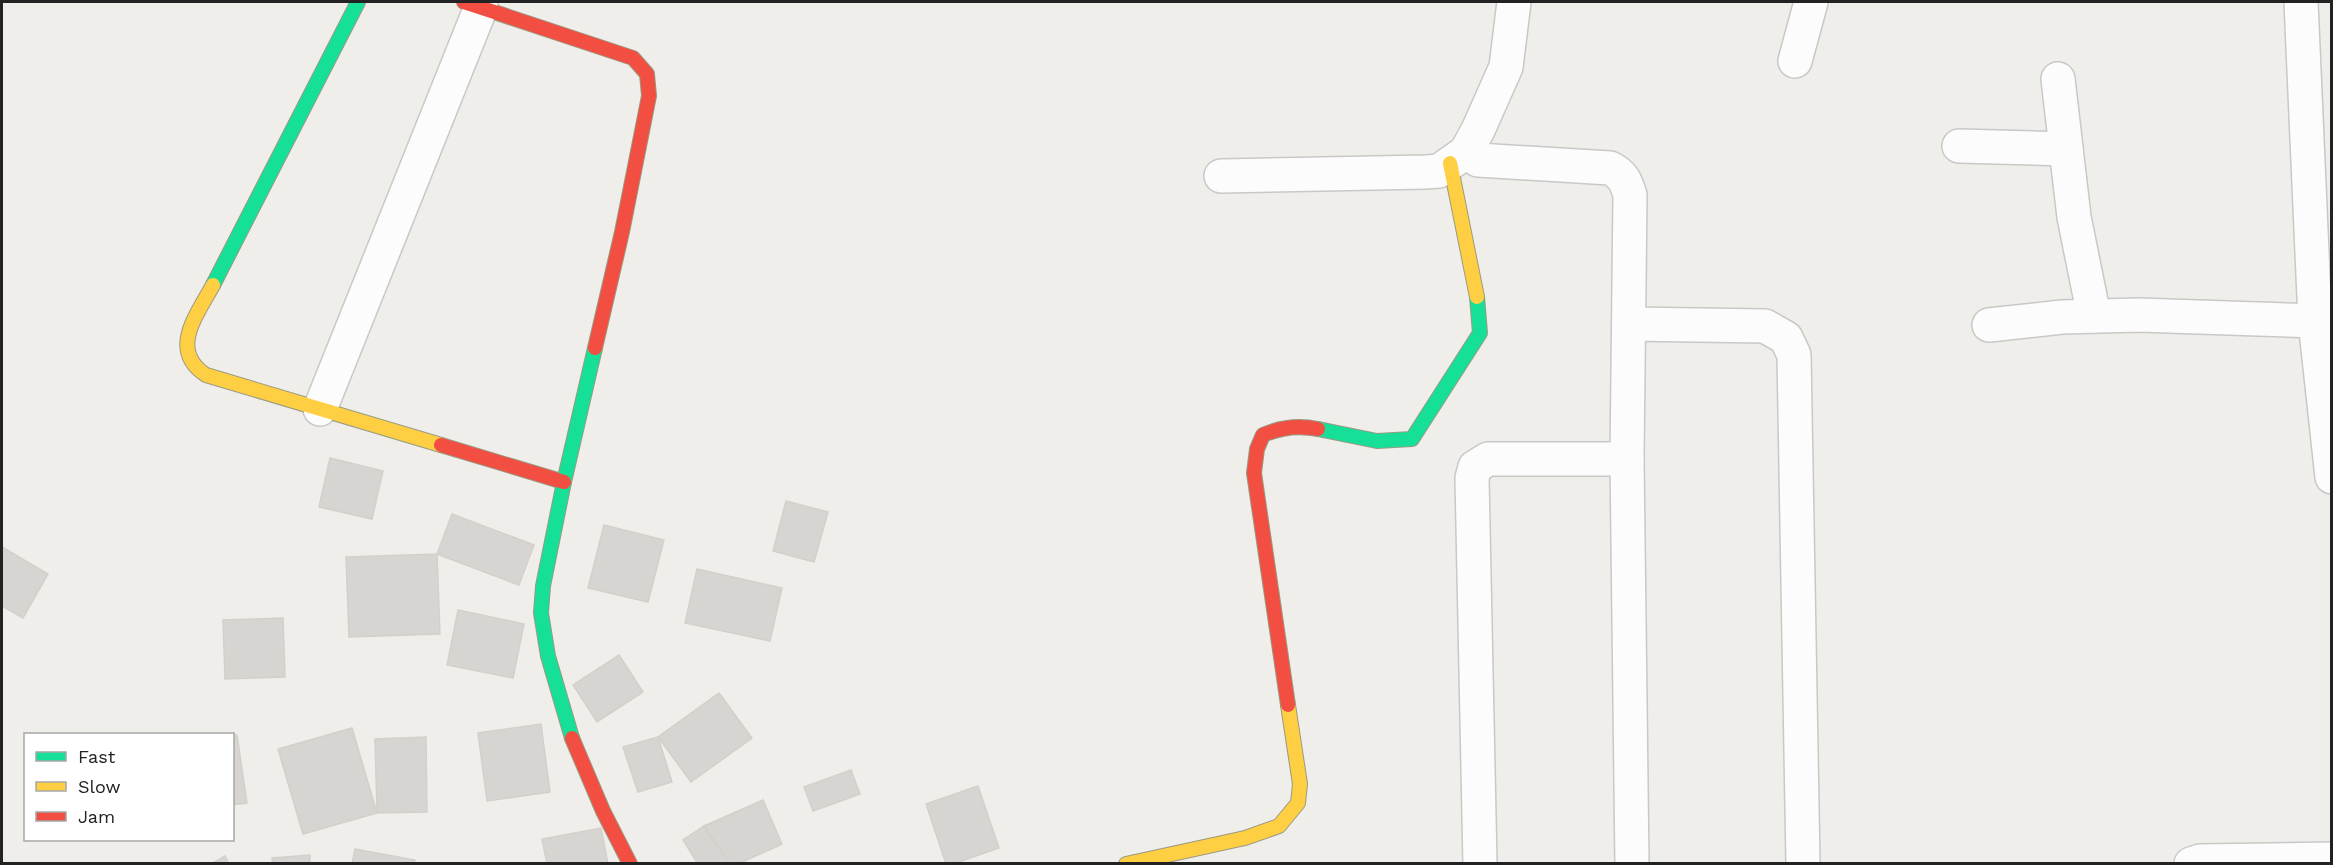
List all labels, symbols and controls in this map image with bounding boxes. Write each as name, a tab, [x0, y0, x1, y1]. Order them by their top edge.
legend	[24, 733, 234, 841]
text: Fast	[78, 746, 116, 767]
text: Slow	[78, 776, 121, 797]
text: Jam	[78, 806, 115, 827]

